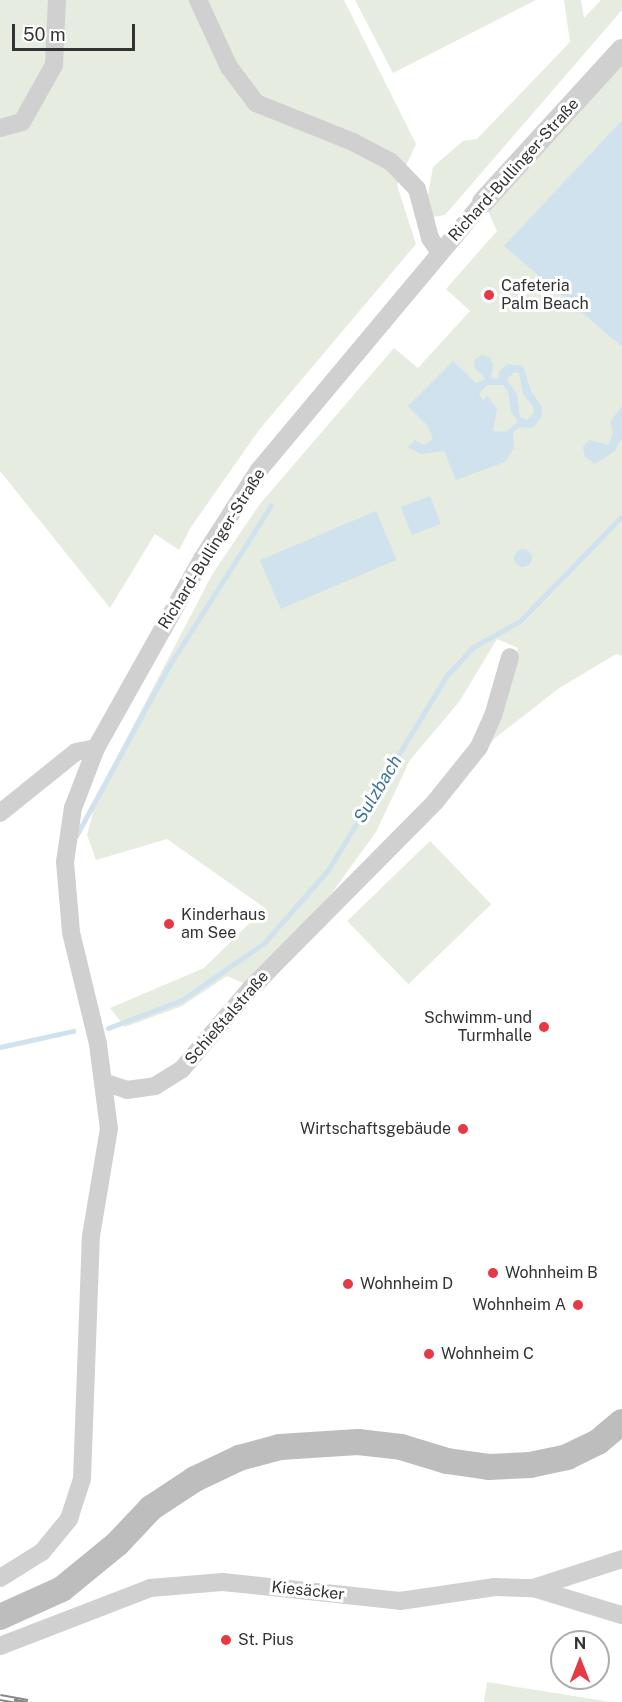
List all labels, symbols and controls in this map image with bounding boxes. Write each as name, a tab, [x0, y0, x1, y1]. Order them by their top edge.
scale bar	[15, 12, 138, 50]
text: 50 m	[23, 24, 66, 45]
street label: Richard-Bullinger-Straße	[445, 95, 583, 245]
place label: Cafeteria Palm Beach	[501, 276, 589, 314]
marker: Cafeteria Palm Beach	[482, 288, 496, 302]
street label: Richard-Bullinger-Straße	[155, 465, 269, 633]
water label: Sulzbach	[349, 751, 407, 827]
place label: Kinderhaus am See	[181, 905, 266, 943]
marker: Kinderhaus am See	[162, 917, 176, 931]
street label: Schießtalstraße	[181, 967, 273, 1069]
place label: Schwimm- und Turmhalle	[421, 1008, 532, 1046]
marker: Schwimm- und Turmhalle	[537, 1020, 551, 1034]
place label: Wirtschaftsgebäude	[300, 1119, 451, 1139]
marker: Wirtschaftsgebäude	[456, 1122, 470, 1136]
place label: Wohnheim B	[505, 1263, 598, 1283]
marker: Wohnheim B	[486, 1266, 500, 1280]
place label: Wohnheim D	[360, 1274, 453, 1294]
marker: Wohnheim D	[341, 1277, 355, 1291]
place label: Wohnheim A	[473, 1295, 566, 1315]
marker: Wohnheim A	[571, 1298, 585, 1312]
place label: Wohnheim C	[441, 1344, 534, 1364]
marker: Wohnheim C	[422, 1347, 436, 1361]
street label: Kiesäcker	[271, 1578, 345, 1604]
place label: St. Pius	[238, 1630, 294, 1650]
north arrow	[550, 1630, 610, 1690]
marker: St. Pius	[219, 1633, 233, 1647]
text: N	[574, 1634, 586, 1653]

